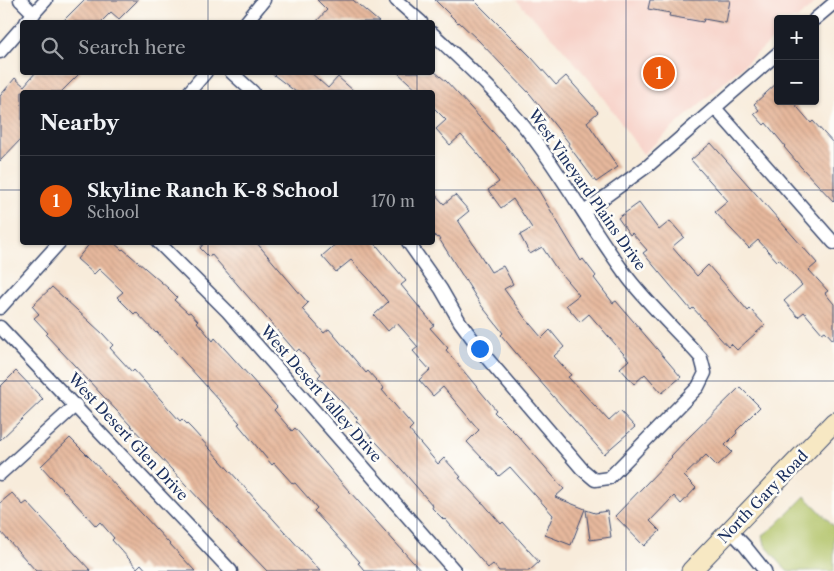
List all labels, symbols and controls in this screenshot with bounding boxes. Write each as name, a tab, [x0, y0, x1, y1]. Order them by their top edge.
map controls	[774, 15, 819, 105]
button: +	[774, 15, 819, 60]
search box	[20, 20, 435, 75]
icon: search	[38, 34, 66, 62]
text: Search here	[78, 36, 186, 59]
pin: 1	[643, 54, 675, 92]
button: −	[774, 60, 819, 105]
street label: West Vineyard Plains Drive	[524, 105, 650, 274]
text: Nearby	[40, 110, 119, 135]
text: Skyline Ranch K-8 School	[87, 179, 339, 202]
text: 1	[52, 191, 60, 211]
text: 170 m	[371, 191, 415, 211]
text: School	[87, 202, 139, 222]
street label: West Desert Valley Drive	[256, 321, 386, 466]
your location	[467, 336, 493, 362]
street label: West Desert Glen Drive	[64, 368, 193, 504]
street label: North Gary Road	[714, 446, 812, 547]

